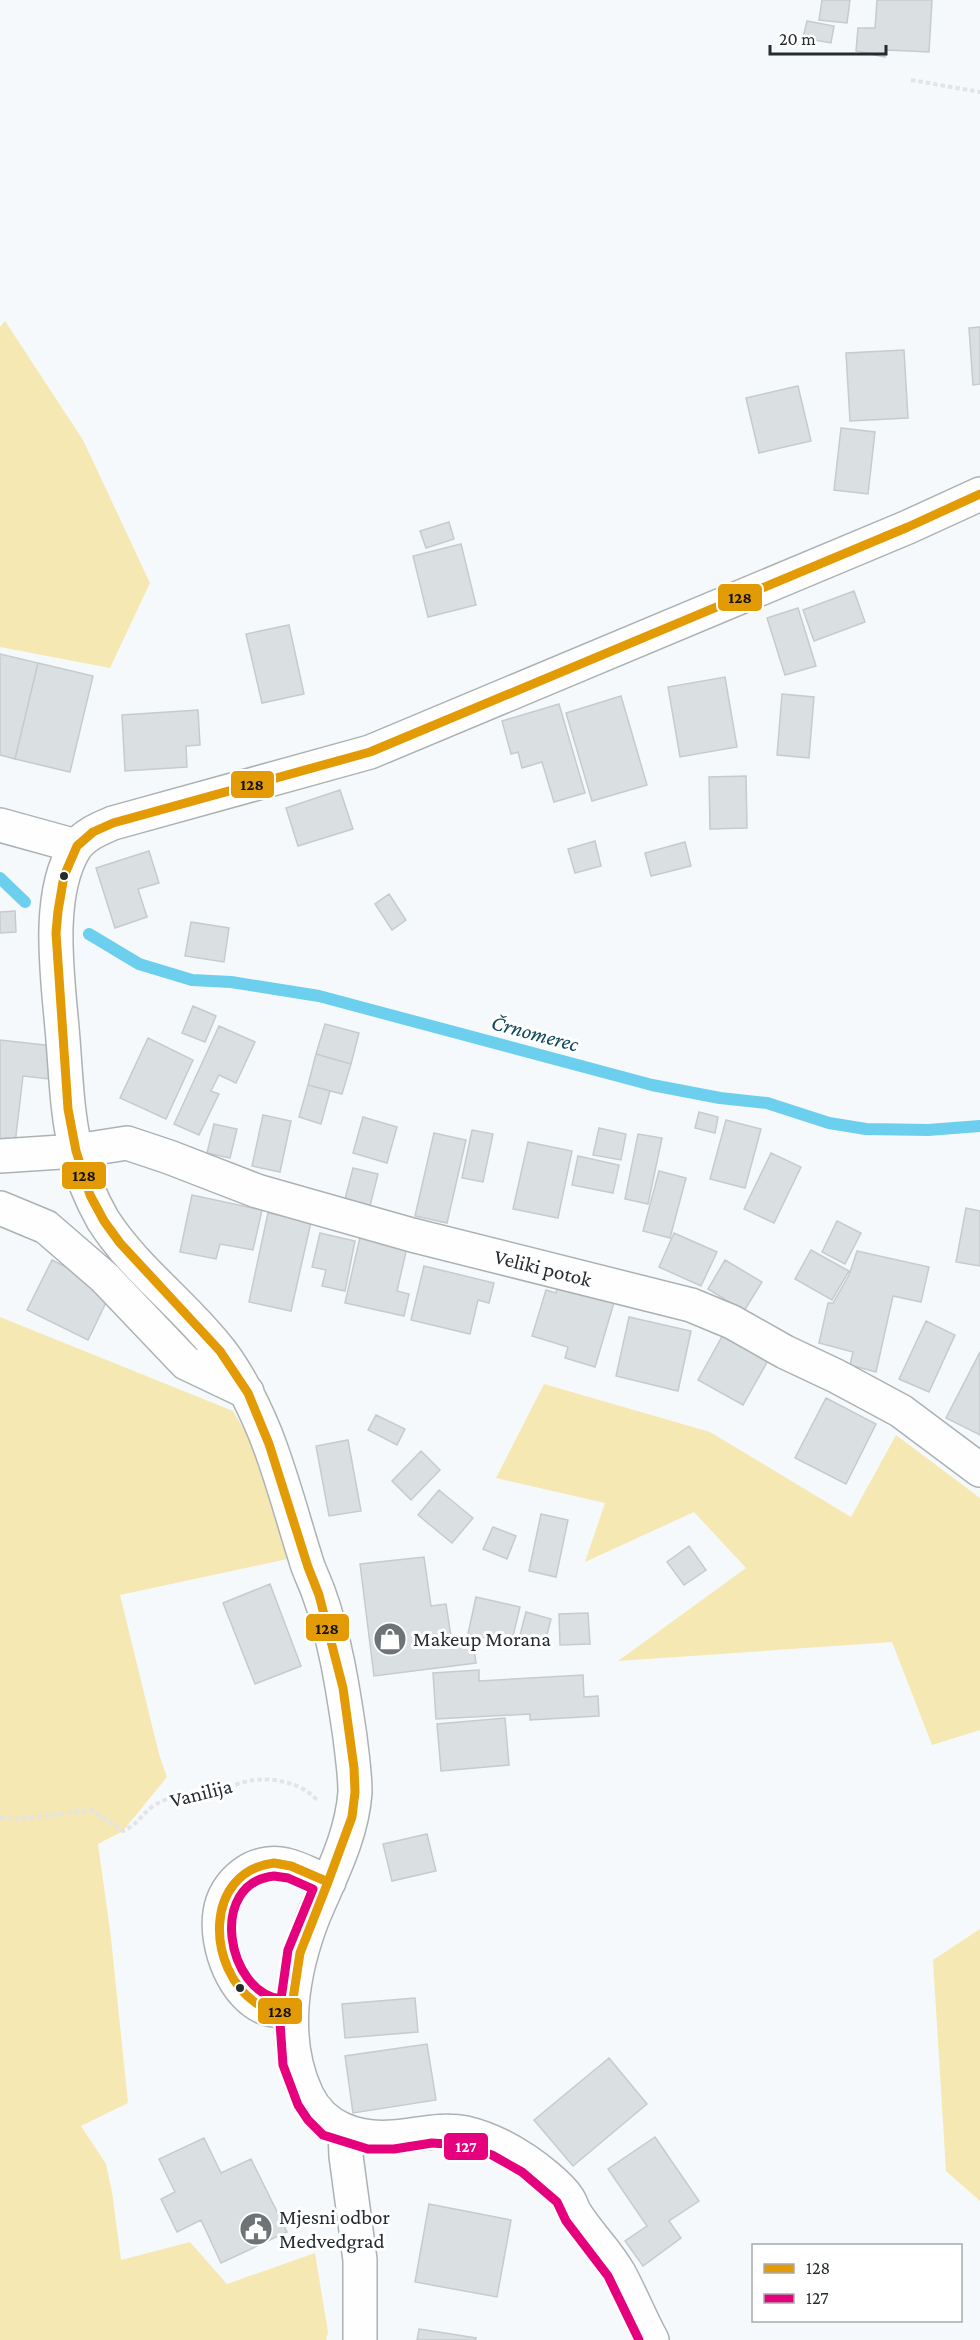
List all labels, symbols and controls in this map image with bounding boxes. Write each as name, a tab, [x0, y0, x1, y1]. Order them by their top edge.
scale bar	[770, 18, 886, 56]
text: 20 m	[779, 29, 816, 49]
line badge: 128	[717, 583, 763, 612]
text: 128	[728, 589, 752, 606]
line badge: 128	[230, 770, 275, 799]
text: 128	[240, 776, 264, 793]
unlabelled marker	[58, 870, 70, 882]
water label: Črnomerec	[489, 1009, 581, 1057]
line badge: 128	[61, 1161, 107, 1190]
text: 128	[72, 1167, 96, 1184]
street label: Veliki potok	[492, 1244, 594, 1292]
line badge: 128	[305, 1613, 350, 1642]
text: 128	[315, 1620, 339, 1637]
shop icon: Makeup Morana	[372, 1621, 408, 1657]
place label: Makeup Morana	[413, 1627, 551, 1651]
street label: Vanilija	[167, 1774, 235, 1812]
unlabelled marker	[234, 1982, 246, 1994]
line badge: 128	[257, 1997, 303, 2025]
text: 128	[268, 2003, 292, 2020]
line badge: 127	[443, 2132, 489, 2161]
text: 127	[455, 2138, 477, 2155]
place label: Mjesni odbor Medvedgrad	[279, 2205, 390, 2253]
public building icon: Mjesni odbor Medvedgrad	[238, 2211, 274, 2247]
legend	[752, 2244, 962, 2322]
text: 128	[806, 2258, 830, 2278]
text: 127	[806, 2288, 829, 2308]

